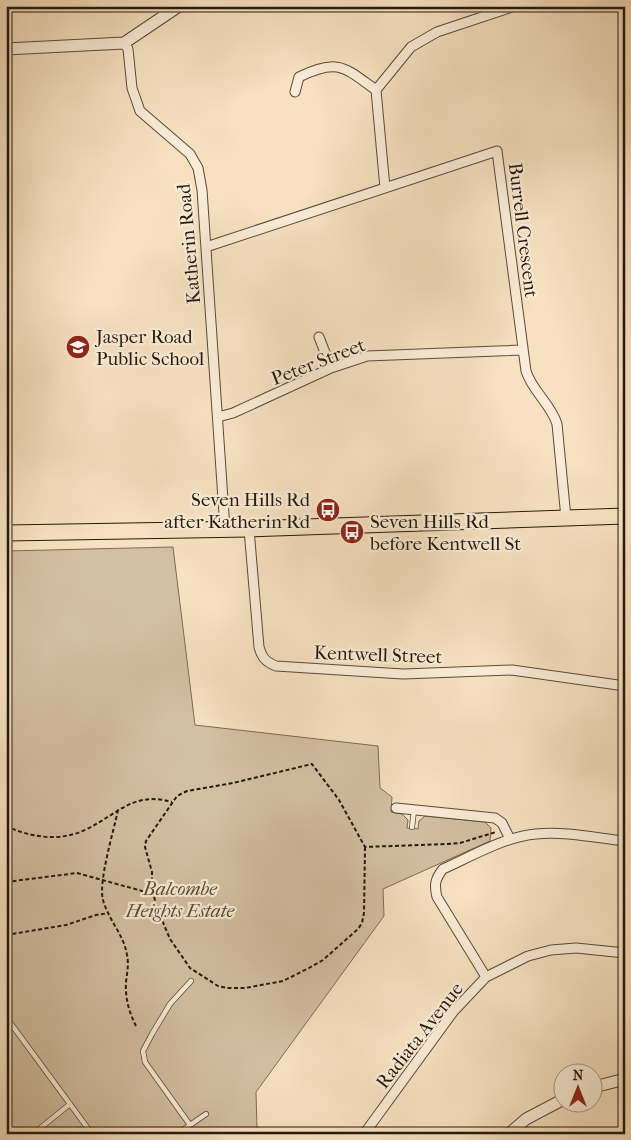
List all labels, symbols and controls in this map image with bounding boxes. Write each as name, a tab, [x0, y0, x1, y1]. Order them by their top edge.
street label: Burrell Crescent	[504, 161, 542, 299]
street label: Katherin Road	[173, 182, 205, 305]
place label: Jasper Road Public School	[94, 326, 204, 370]
school or university icon: Jasper Road Public School	[65, 334, 91, 360]
street label: Peter Street	[268, 334, 369, 390]
place label: Seven Hills Rd after Katherin Rd	[164, 489, 311, 533]
bus stop icon: Seven Hills Rd after Katherin Rd	[315, 497, 341, 523]
place label: Seven Hills Rd before Kentwell St	[369, 511, 521, 555]
bus stop icon: Seven Hills Rd before Kentwell St	[339, 519, 365, 545]
street label: Kentwell Street	[313, 642, 443, 668]
park label: Balcombe Heights Estate	[125, 878, 235, 922]
street label: Radiata Avenue	[372, 978, 468, 1093]
north arrow	[554, 1062, 604, 1112]
text: N	[573, 1067, 584, 1084]

